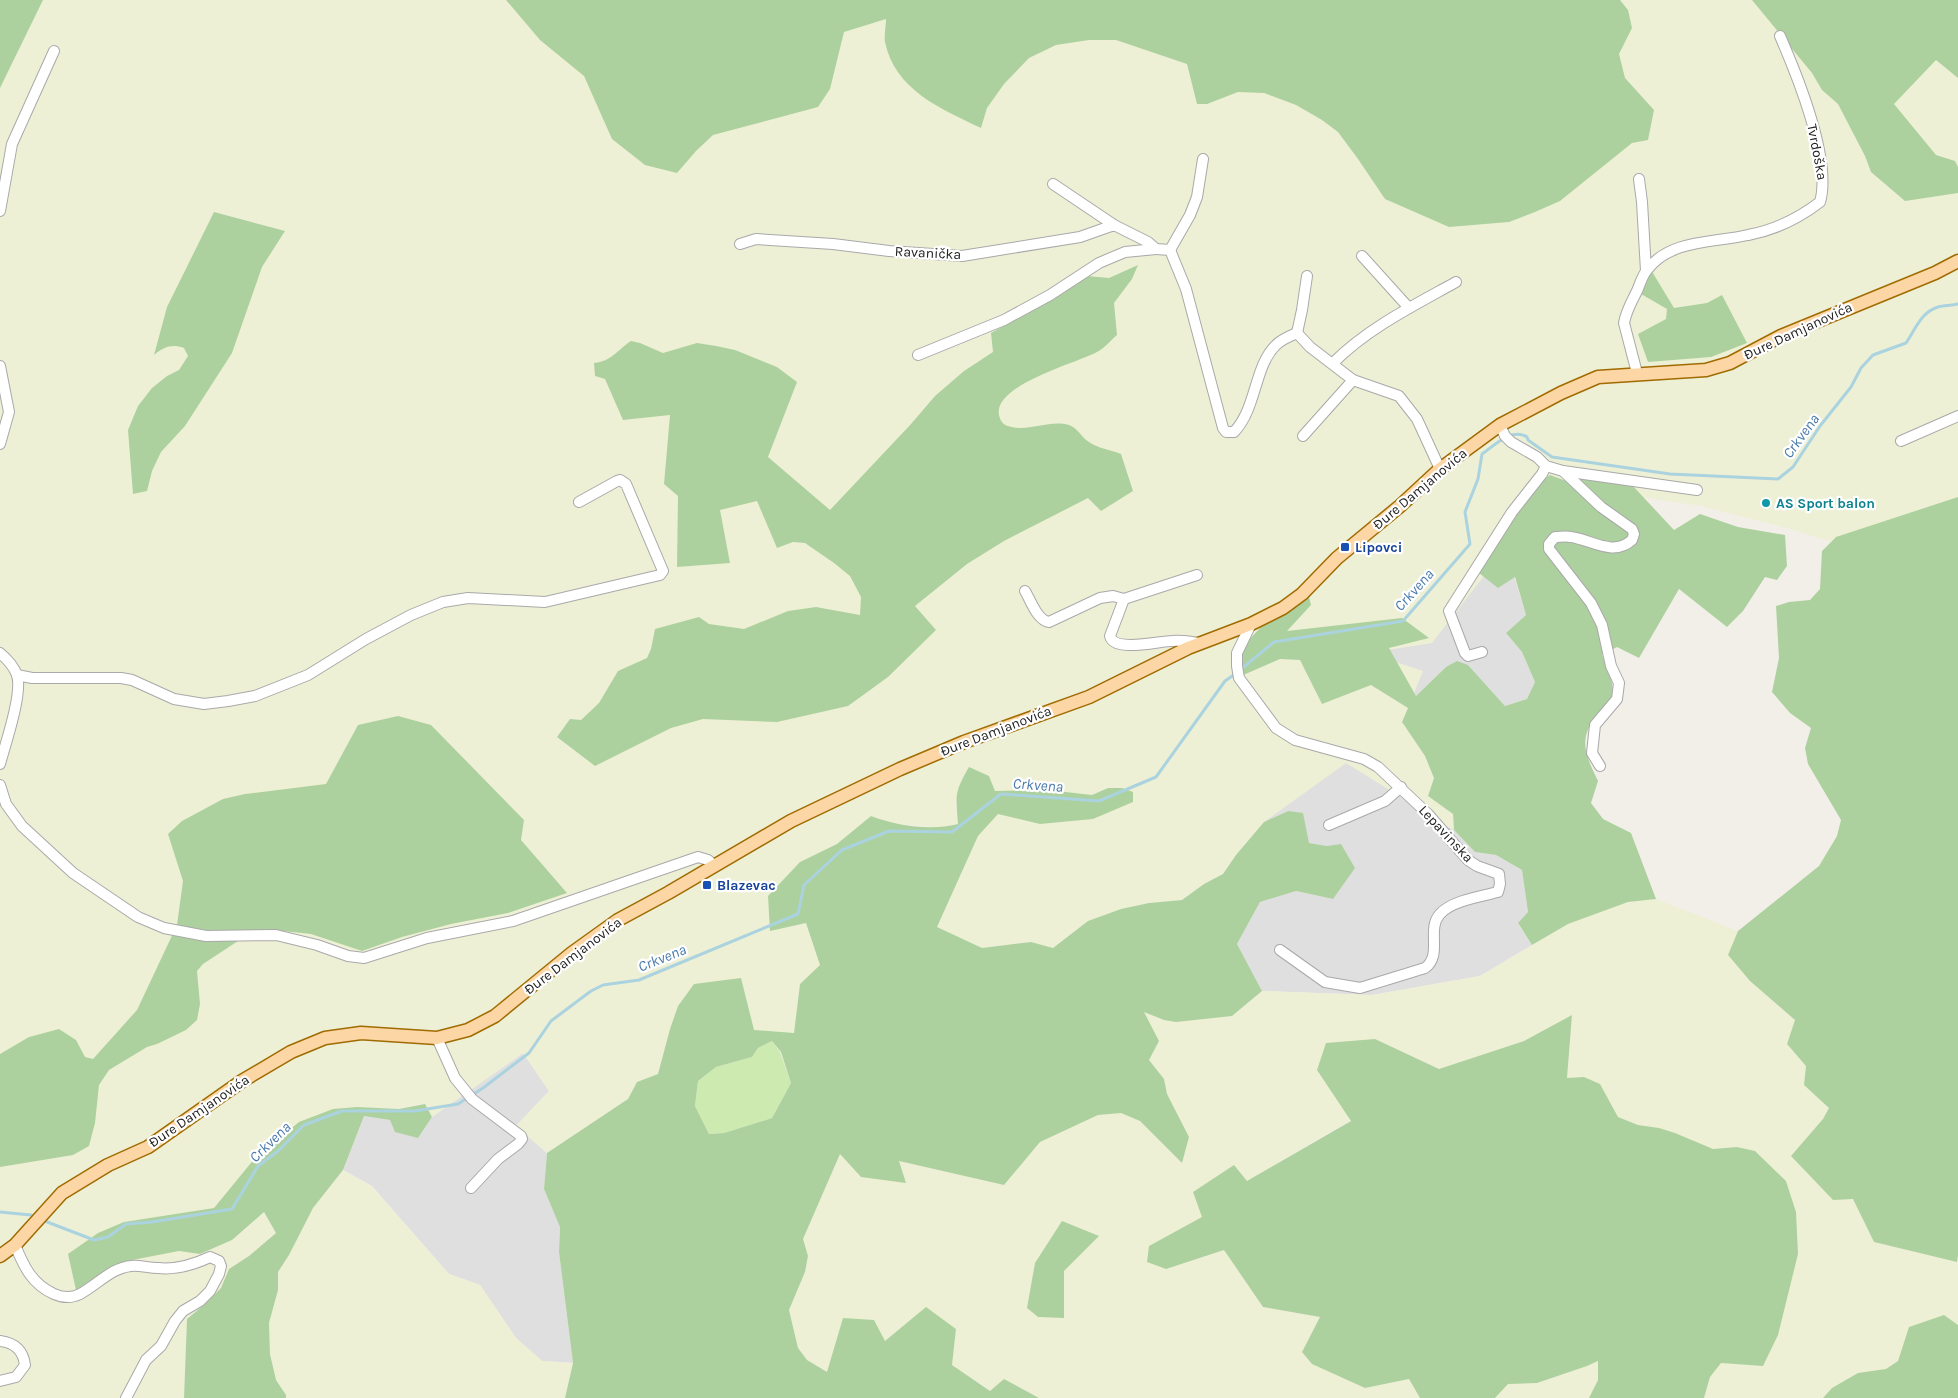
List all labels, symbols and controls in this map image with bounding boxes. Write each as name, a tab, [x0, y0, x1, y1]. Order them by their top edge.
street label: Tvrdoška	[1803, 122, 1831, 182]
street label: Ravanička	[894, 243, 962, 263]
street label: Đure Damjanovića	[1741, 298, 1855, 364]
water label: Crkvena	[1779, 410, 1823, 462]
street label: Đure Damjanovića	[1369, 445, 1471, 533]
place label: AS Sport balon	[1776, 495, 1875, 512]
marker: AS Sport balon	[1760, 497, 1772, 509]
place label: Lipovci	[1355, 539, 1402, 556]
marker: Lipovci	[1339, 541, 1351, 553]
water label: Crkvena	[1390, 565, 1438, 615]
street label: Đure Damjanovića	[938, 702, 1054, 760]
water label: Crkvena	[1012, 774, 1064, 796]
street label: Lepavinska	[1415, 802, 1477, 866]
place label: Blazevac	[717, 877, 776, 894]
marker: Blazevac	[701, 879, 713, 891]
street label: Đure Damjanovića	[521, 914, 625, 998]
water label: Crkvena	[635, 940, 689, 976]
street label: Đure Damjanovića	[145, 1071, 253, 1151]
water label: Crkvena	[246, 1118, 294, 1166]

